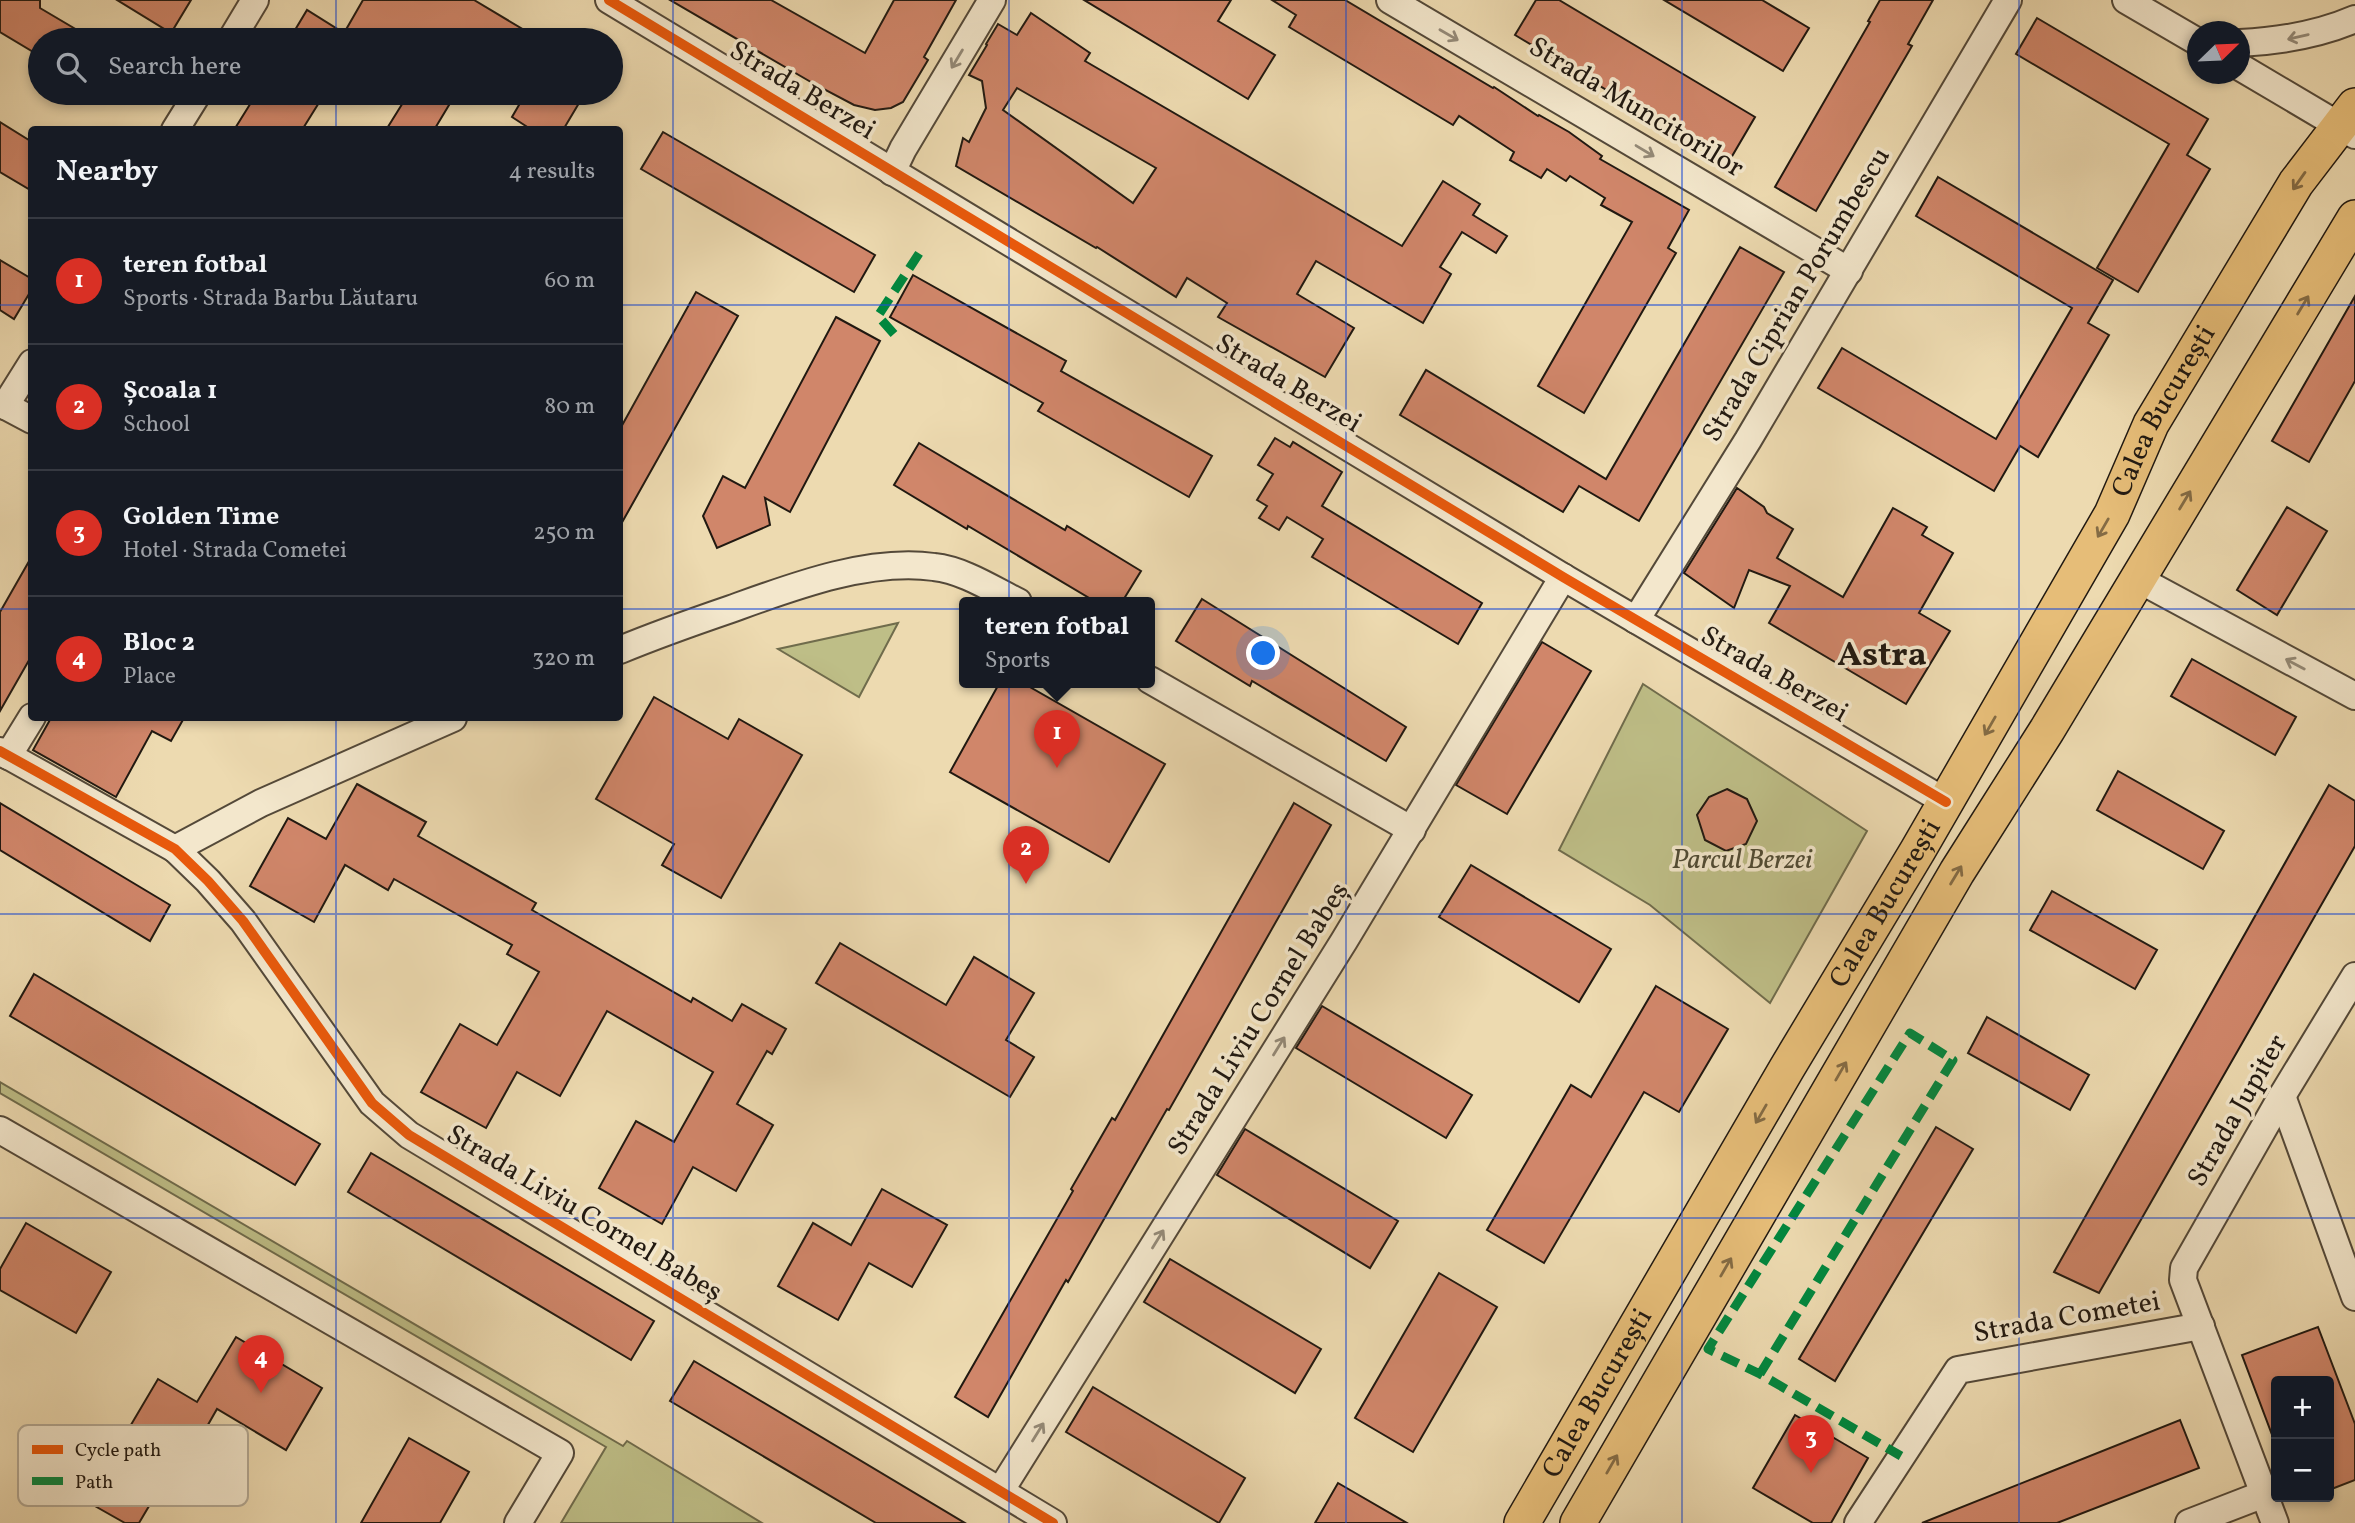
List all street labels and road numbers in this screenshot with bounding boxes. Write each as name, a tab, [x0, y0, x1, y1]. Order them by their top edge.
street label: Strada Muncitorilor	[1521, 28, 1751, 188]
street label: Strada Berzei	[721, 32, 883, 150]
street label: Strada Ciprian Porumbescu	[1693, 140, 1901, 450]
street label: Calea București	[2102, 318, 2226, 503]
street label: Strada Berzei	[1207, 325, 1369, 443]
street label: Strada Berzei	[1693, 617, 1855, 733]
street label: Calea București	[1820, 812, 1951, 996]
street label: Strada Liviu Cornel Babeș	[1159, 875, 1359, 1163]
street label: Strada Jupiter	[2179, 1027, 2298, 1195]
street label: Strada Liviu Cornel Babeș	[439, 1116, 729, 1312]
street label: Strada Cometei	[1971, 1282, 2163, 1354]
street label: Calea București	[1533, 1301, 1662, 1485]

